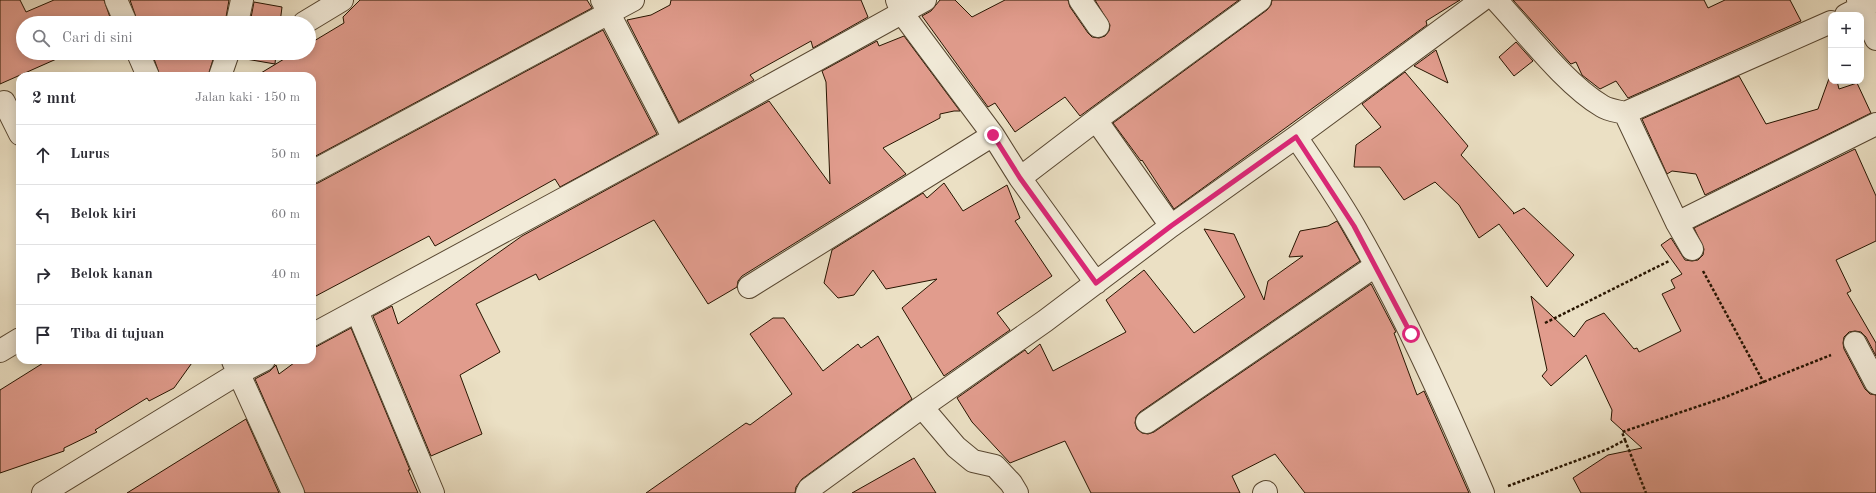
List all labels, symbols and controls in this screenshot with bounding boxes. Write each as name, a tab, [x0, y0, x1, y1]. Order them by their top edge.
map controls	[1828, 12, 1864, 84]
button: +	[1828, 12, 1864, 48]
search box	[16, 16, 316, 60]
icon: search	[30, 27, 52, 49]
text: Cari di sini	[62, 31, 133, 46]
button: −	[1828, 48, 1864, 84]
text: 2 mnt	[32, 90, 76, 107]
text: Jalan kaki · 150 m	[195, 91, 300, 104]
route end	[984, 126, 1002, 144]
icon: ahead	[32, 144, 54, 166]
text: Lurus	[70, 147, 110, 162]
text: 50 m	[271, 148, 300, 161]
icon: left	[32, 204, 54, 226]
text: Belok kiri	[70, 207, 136, 222]
text: 60 m	[271, 208, 300, 221]
icon: right	[32, 264, 54, 286]
text: Belok kanan	[70, 267, 153, 282]
text: 40 m	[271, 268, 300, 281]
icon: arrive	[32, 324, 54, 346]
route start	[1402, 325, 1420, 343]
text: Tiba di tujuan	[70, 327, 164, 342]

